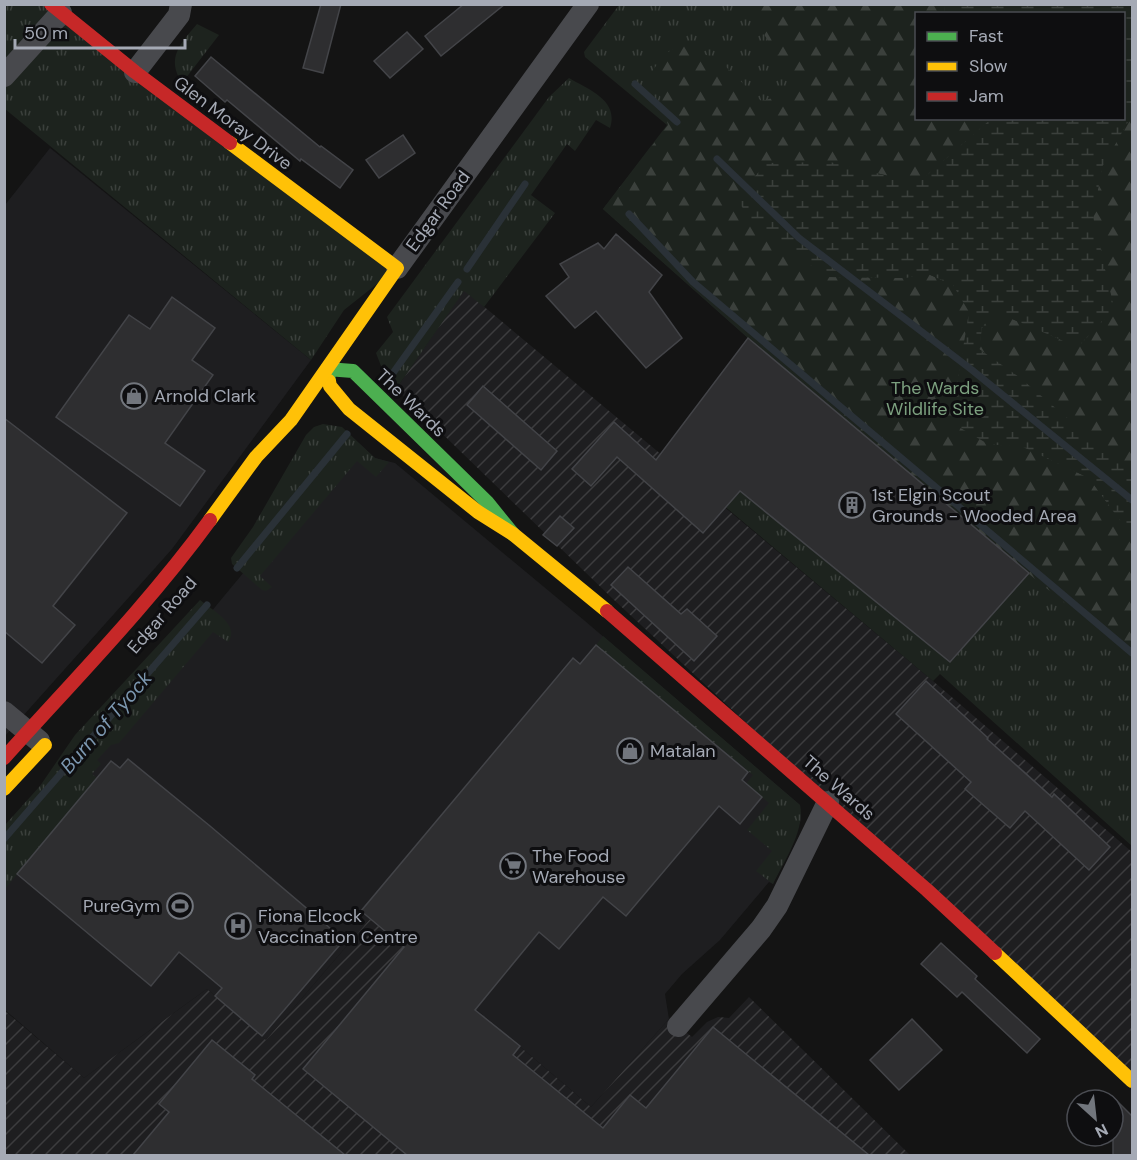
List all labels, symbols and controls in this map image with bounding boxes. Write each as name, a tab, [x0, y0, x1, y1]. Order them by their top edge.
scale bar	[15, 12, 184, 50]
legend	[915, 12, 1125, 120]
text: 50 m	[24, 21, 68, 45]
text: Fast	[969, 24, 1004, 48]
text: Slow	[969, 54, 1008, 78]
street label: Glen Moray Drive	[169, 71, 297, 175]
text: Jam	[969, 84, 1004, 108]
street label: Edgar Road	[400, 166, 476, 256]
street label: The Wards	[371, 364, 451, 442]
park label: The Wards Wildlife Site	[886, 376, 984, 421]
shop icon: Arnold Clark	[119, 381, 149, 411]
place label: Arnold Clark	[154, 384, 256, 408]
place label: 1st Elgin Scout Grounds - Wooded Area	[872, 483, 1077, 528]
building icon: 1st Elgin Scout Grounds - Wooded Area	[837, 490, 867, 520]
street label: Edgar Road	[122, 571, 202, 659]
water label: Burn of Tyock	[54, 665, 158, 779]
shop icon: Matalan	[615, 736, 645, 766]
place label: Matalan	[650, 739, 716, 763]
street label: The Wards	[798, 750, 880, 826]
place label: The Food Warehouse	[532, 844, 625, 889]
supermarket icon: The Food Warehouse	[498, 851, 528, 881]
sports icon: PureGym	[165, 891, 195, 921]
place label: PureGym	[83, 894, 160, 918]
place label: Fiona Elcock Vaccination Centre	[258, 904, 418, 949]
hospital icon: Fiona Elcock Vaccination Centre	[223, 911, 253, 941]
north arrow	[1065, 1088, 1125, 1148]
text: N	[1092, 1119, 1112, 1143]

